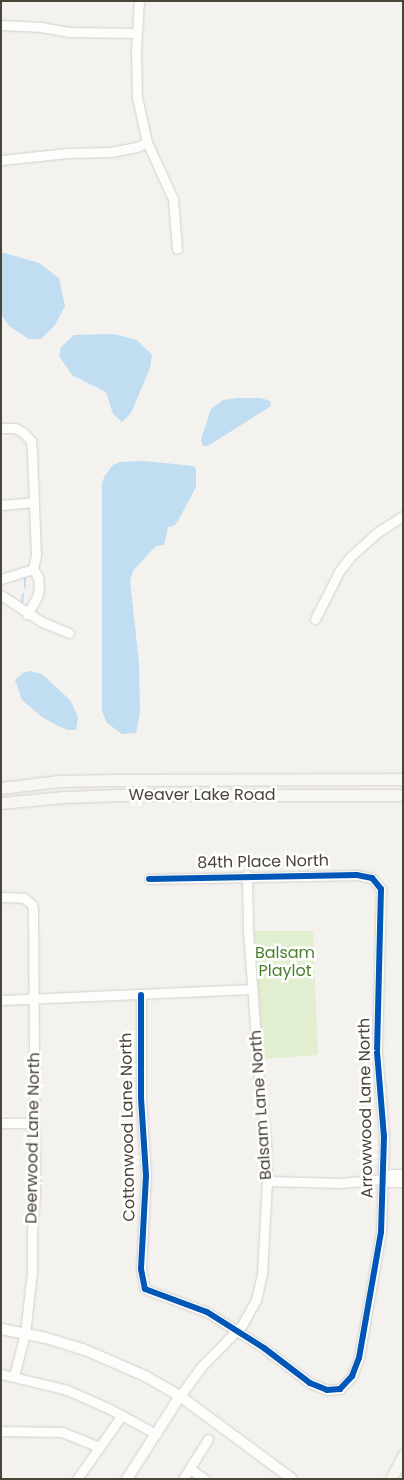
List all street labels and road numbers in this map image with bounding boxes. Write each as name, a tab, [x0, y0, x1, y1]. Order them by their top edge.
street label: Weaver Lake Road	[128, 785, 276, 805]
street label: 84th Place North	[197, 851, 329, 873]
street label: Arrowwood Lane North	[355, 1018, 377, 1198]
street label: Balsam Lane North	[246, 1029, 276, 1181]
street label: Cottonwood Lane North	[117, 1032, 139, 1222]
street label: Deerwood Lane North	[22, 1052, 44, 1224]

